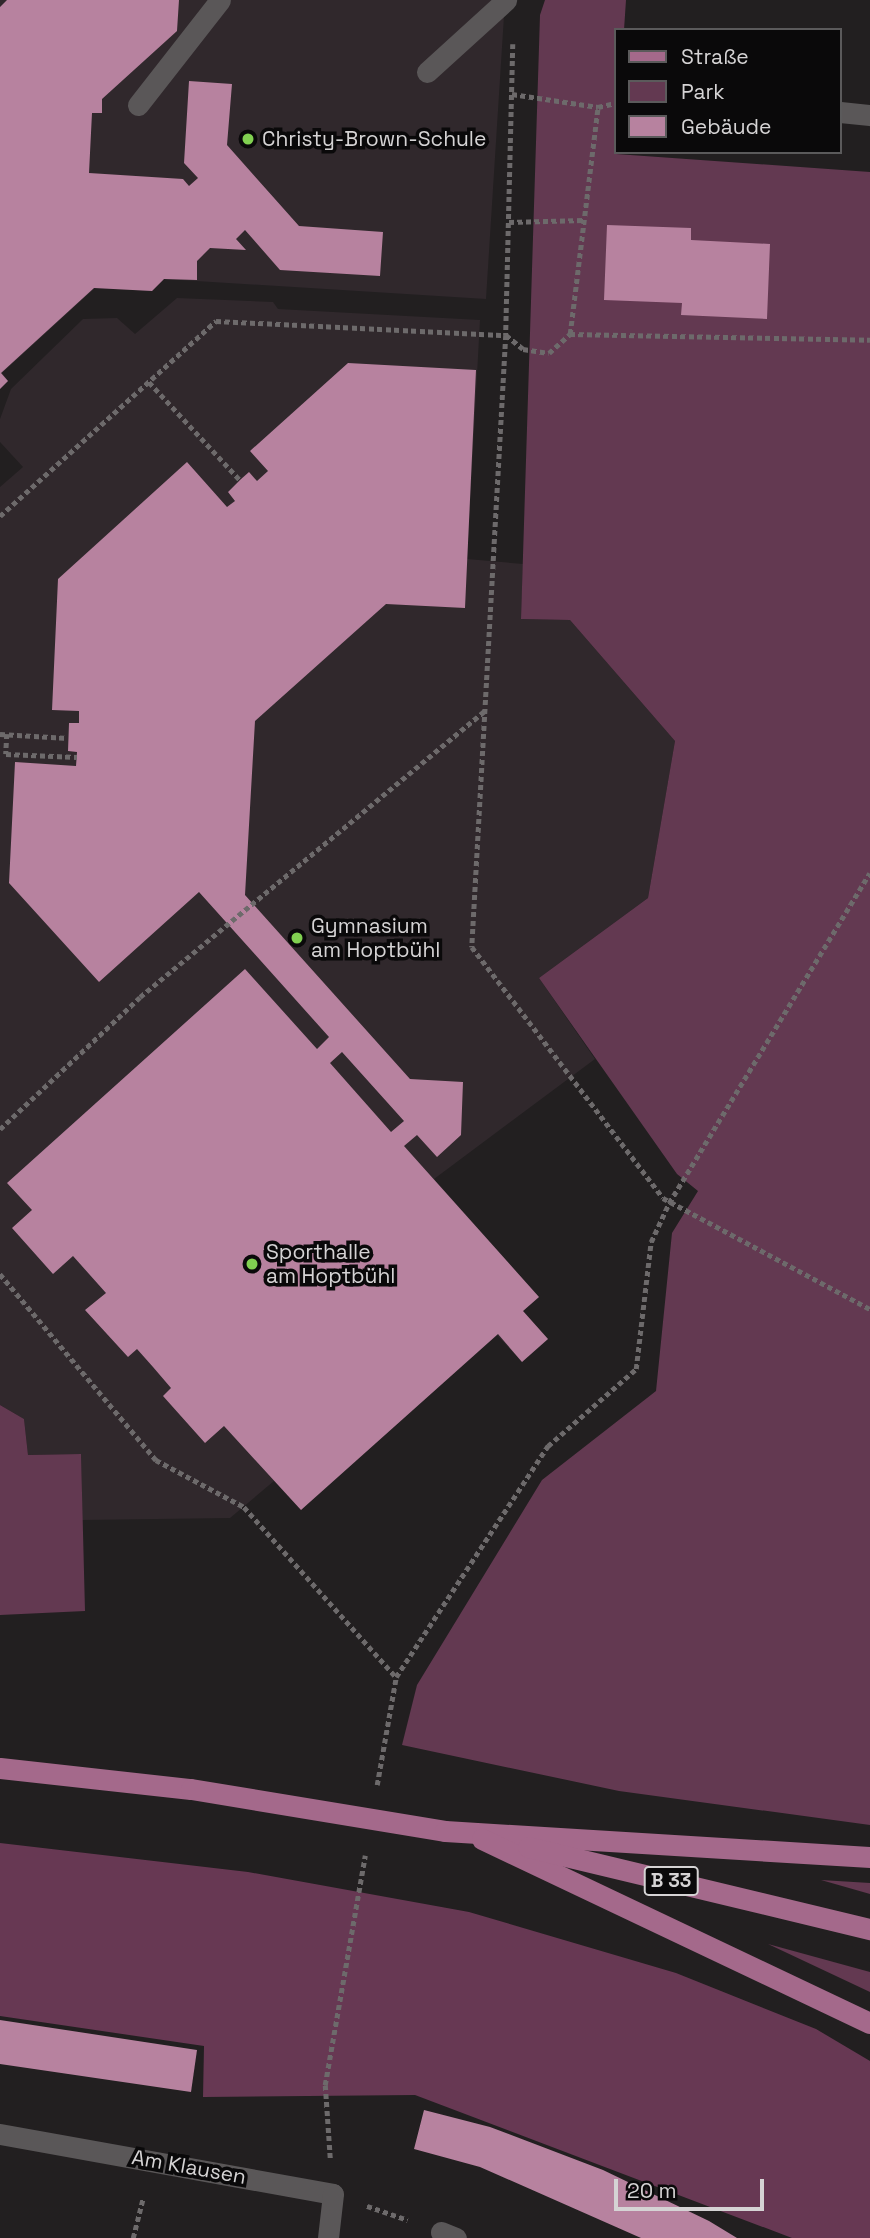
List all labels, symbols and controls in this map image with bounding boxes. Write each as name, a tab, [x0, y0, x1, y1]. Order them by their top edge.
legend	[614, 28, 842, 154]
text: Straße	[681, 43, 749, 70]
text: Park	[681, 78, 725, 105]
text: Gebäude	[681, 113, 771, 140]
place label: Christy-Brown-Schule	[262, 126, 486, 152]
marker: Christy-Brown-Schule	[240, 131, 256, 147]
place label: Gymnasium am Hoptbühl	[311, 913, 440, 963]
marker: Gymnasium am Hoptbühl	[289, 930, 305, 946]
place label: Sporthalle am Hoptbühl	[266, 1239, 395, 1289]
marker: Sporthalle am Hoptbühl	[244, 1256, 260, 1272]
road number: B 33	[643, 1866, 699, 1896]
street label: Am Klausen	[130, 2145, 248, 2189]
scale bar	[618, 2164, 768, 2208]
text: 20 m	[627, 2177, 677, 2204]

